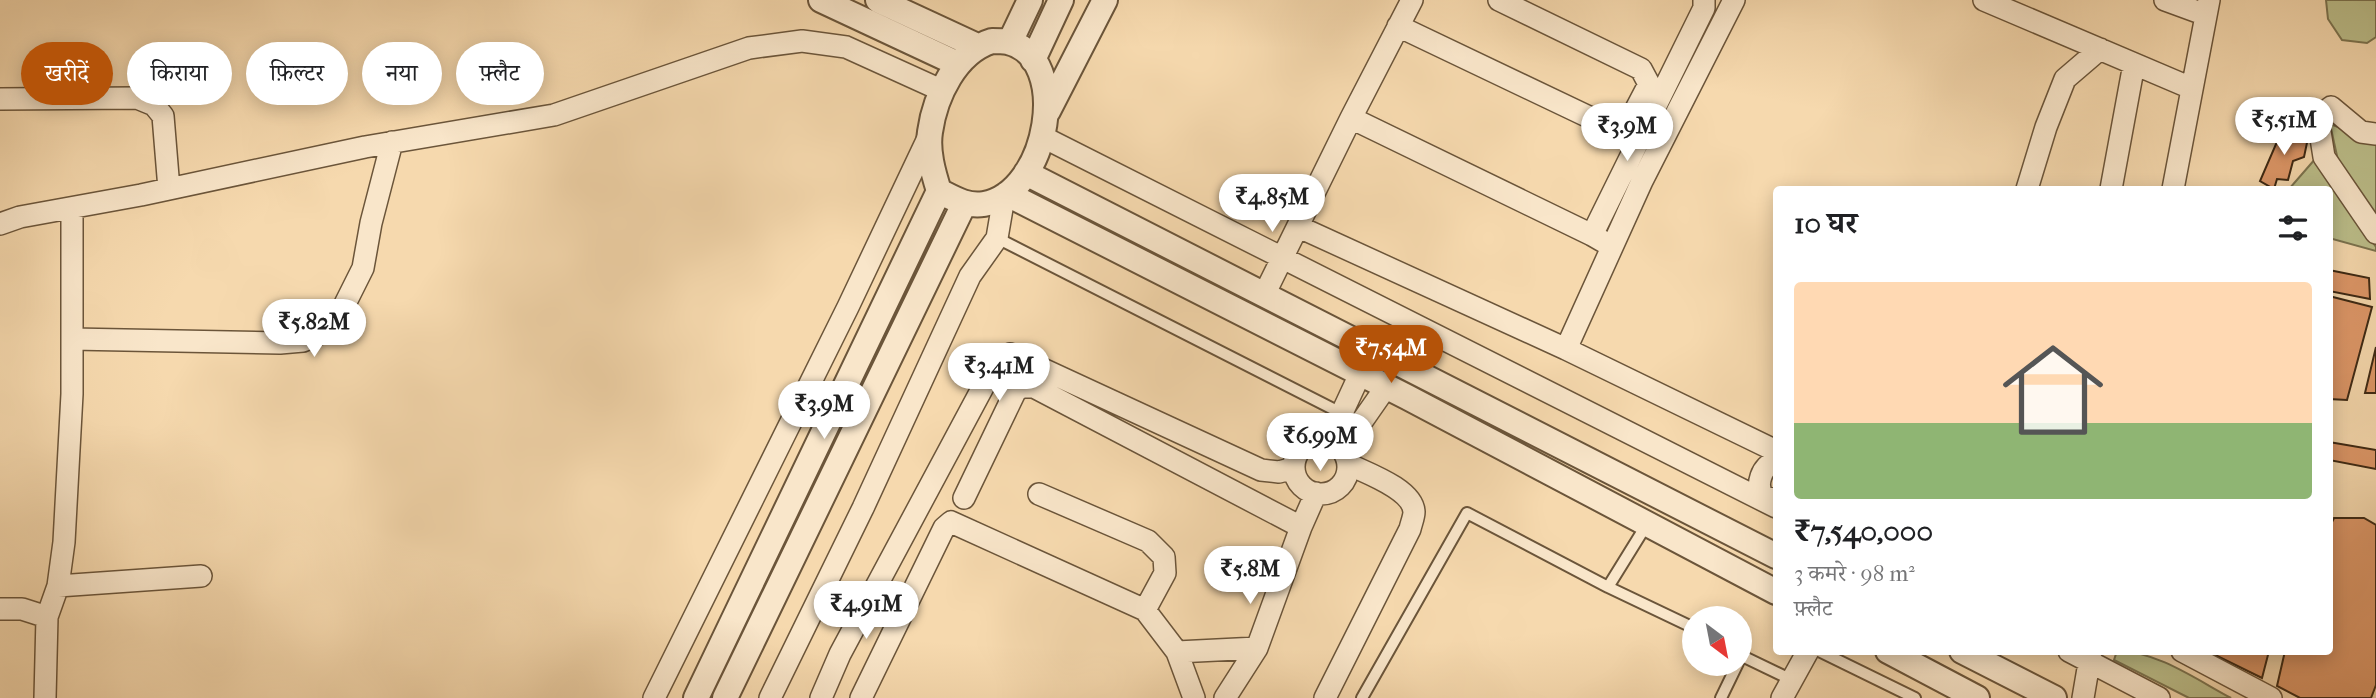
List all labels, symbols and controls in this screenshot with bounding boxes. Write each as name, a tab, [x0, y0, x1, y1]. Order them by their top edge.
chip: खरीदें	[21, 42, 113, 105]
chip: किराया	[127, 42, 232, 105]
chip: फ़िल्टर	[246, 42, 348, 105]
chip: नया	[362, 42, 442, 105]
chip: फ़्लैट	[456, 42, 544, 105]
pin: ₹5.51M	[2227, 97, 2341, 157]
pin: ₹3.9M	[1578, 104, 1676, 163]
text: ₹5.51M	[2251, 106, 2317, 133]
text: ₹3.9M	[1597, 112, 1657, 139]
pin: ₹4.85M	[1215, 174, 1329, 234]
text: ₹4.85M	[1235, 183, 1309, 210]
text: 10 घर	[1794, 206, 1857, 241]
icon: filters	[2274, 209, 2312, 247]
pin: ₹5.82M	[257, 300, 371, 359]
text: ₹5.82M	[278, 308, 350, 335]
pin: ₹7.54M	[1334, 326, 1448, 385]
icon: home	[1990, 327, 2116, 453]
text: ₹7.54M	[1355, 334, 1427, 361]
pin: ₹3.41M	[942, 344, 1056, 403]
text: ₹3.41M	[964, 352, 1034, 379]
pin: ₹3.9M	[775, 382, 873, 441]
text: ₹3.9M	[794, 390, 854, 417]
pin: ₹6.99M	[1263, 414, 1377, 473]
text: ₹6.99M	[1283, 422, 1357, 449]
text: ₹7,540,000	[1794, 514, 1933, 549]
pin: ₹5.8M	[1201, 546, 1299, 606]
text: ₹5.8M	[1220, 555, 1280, 582]
text: 3 कमरे · 98 m²	[1794, 560, 1915, 587]
pin: ₹4.91M	[809, 582, 923, 641]
text: ₹4.91M	[830, 590, 902, 617]
text: फ़्लैट	[1794, 595, 1832, 622]
north arrow	[1682, 606, 1752, 676]
map controls	[1682, 606, 1752, 676]

